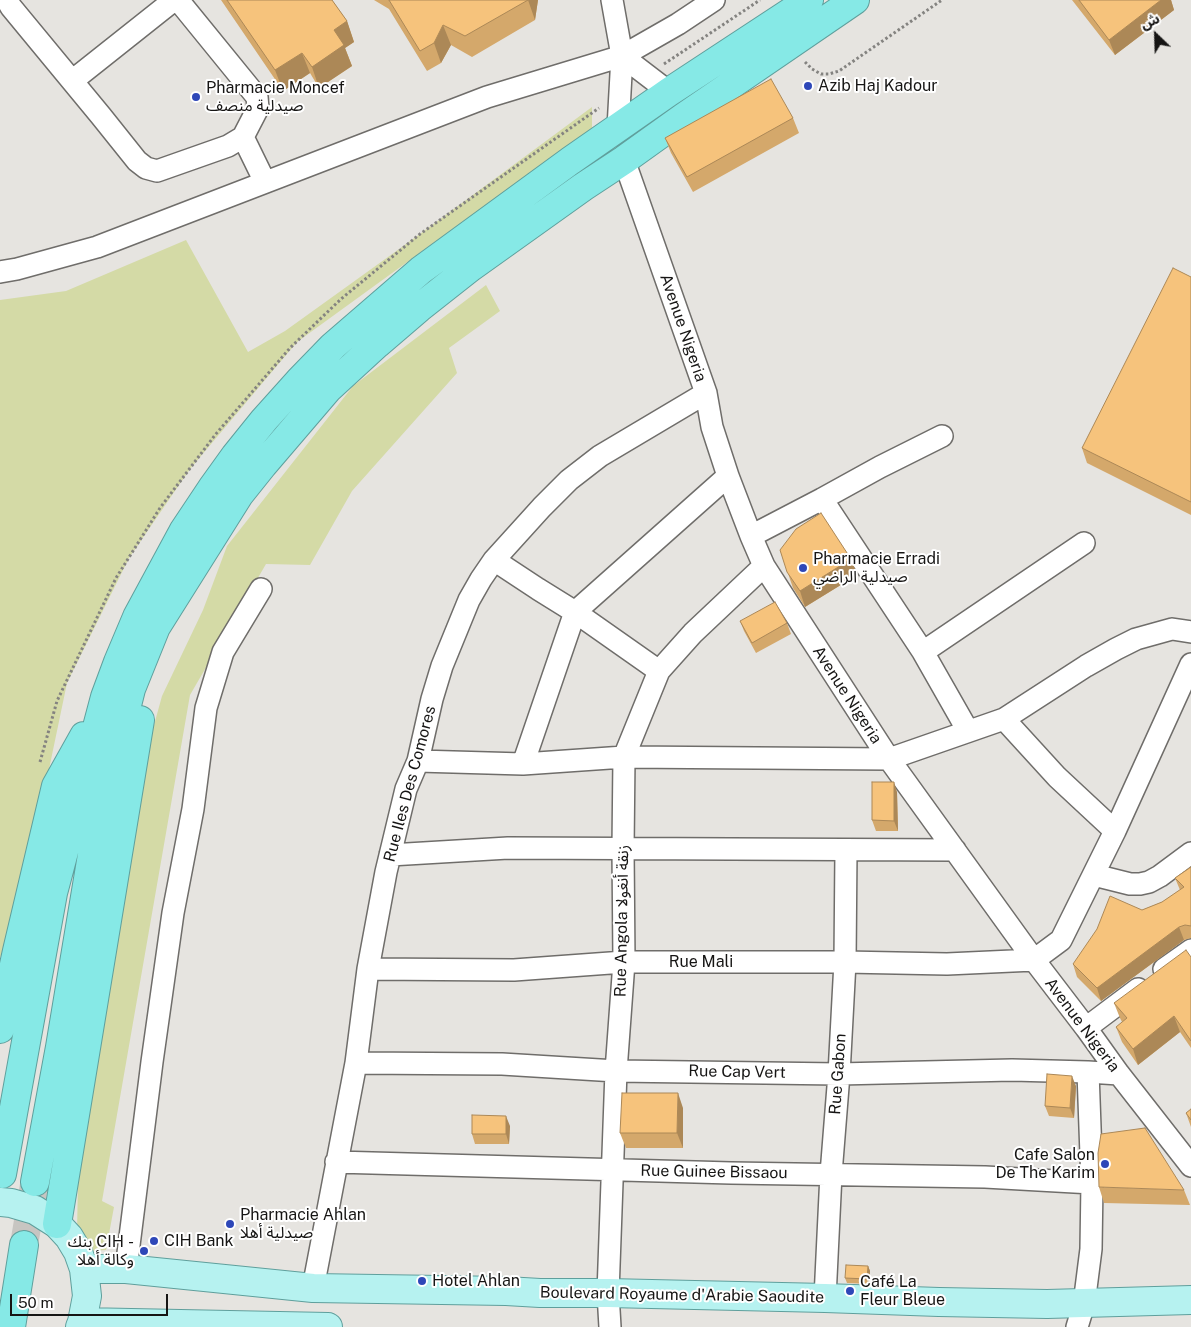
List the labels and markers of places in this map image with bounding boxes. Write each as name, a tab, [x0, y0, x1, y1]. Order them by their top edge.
place label: Azib Haj Kadour	[818, 76, 938, 96]
place label: Pharmacie Moncef صيدلية منصف	[206, 78, 345, 116]
marker: Azib Haj Kadour	[802, 80, 814, 92]
marker: Pharmacie Moncef صيدلية منصف	[190, 91, 202, 103]
place label: Pharmacie Erradi صيدلية الراضي	[813, 549, 940, 587]
marker: Pharmacie Erradi صيدلية الراضي	[797, 562, 809, 574]
place label: Cafe Salon De The Karim	[995, 1145, 1095, 1183]
marker: Cafe Salon De The Karim	[1099, 1158, 1111, 1170]
place label: Pharmacie Ahlan صيدلية أهلا	[240, 1205, 366, 1243]
marker: Pharmacie Ahlan صيدلية أهلا	[224, 1218, 236, 1230]
place label: CIH Bank	[164, 1231, 233, 1251]
place label: بنك CIH - وكالة أهلا	[68, 1232, 134, 1270]
marker: CIH Bank	[148, 1235, 160, 1247]
marker: بنك CIH - وكالة أهلا	[138, 1245, 150, 1257]
place label: Hotel Ahlan	[432, 1271, 520, 1291]
place label: Café La Fleur Bleue	[860, 1272, 945, 1310]
marker: Hotel Ahlan	[416, 1275, 428, 1287]
marker: Café La Fleur Bleue	[844, 1285, 856, 1297]

